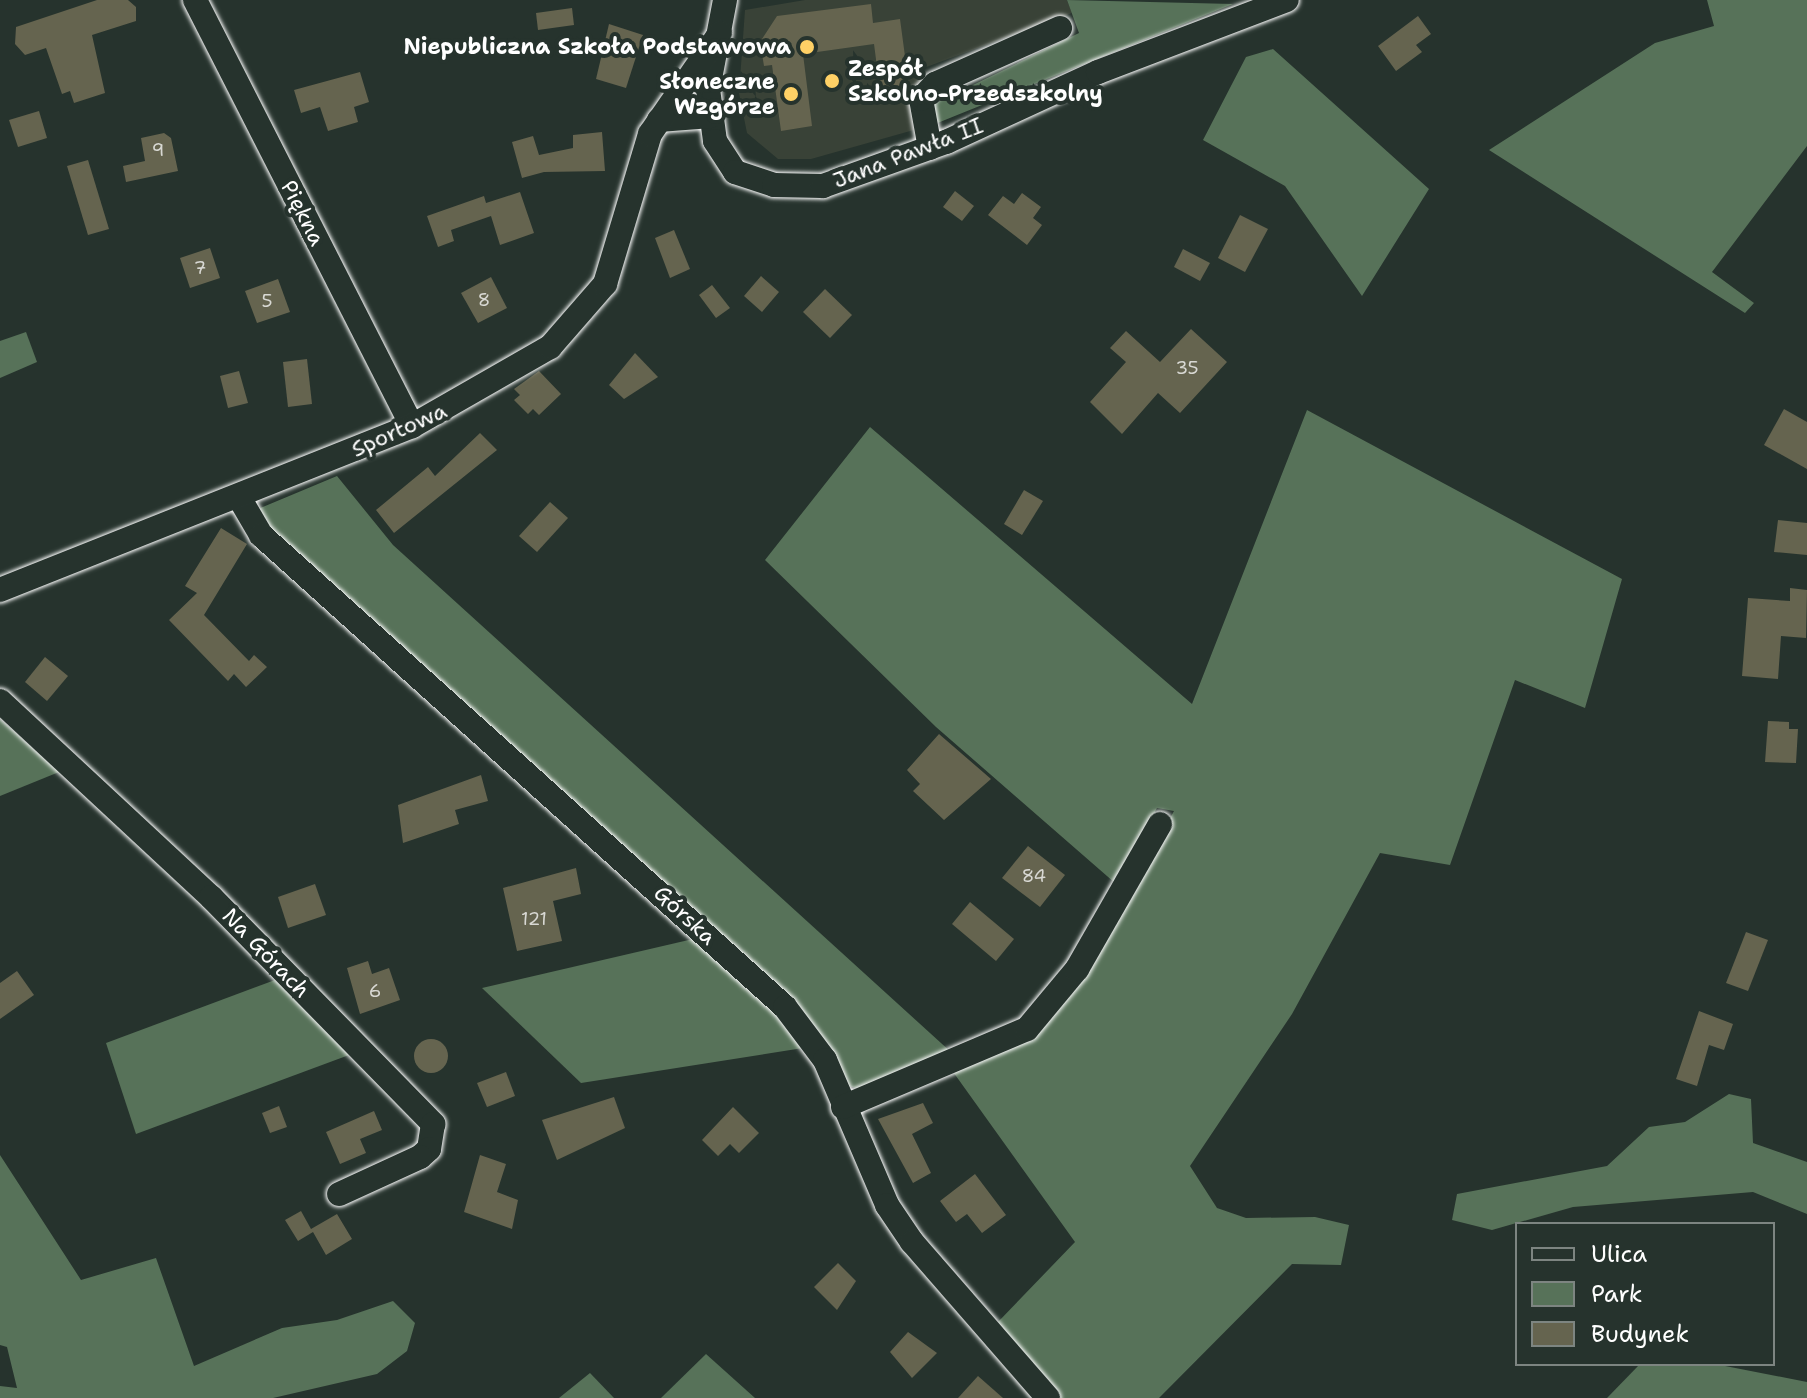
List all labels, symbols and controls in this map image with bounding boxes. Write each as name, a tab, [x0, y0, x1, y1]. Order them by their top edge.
place label: Niepubliczna Szkoła Podstawowa	[404, 34, 791, 60]
marker: Niepubliczna Szkoła Podstawowa	[798, 38, 816, 56]
place label: Zespół Szkolno-Przedszkolny	[848, 55, 1103, 106]
place label: Słoneczne Wzgórze	[659, 68, 775, 120]
marker: Zespół Szkolno-Przedszkolny	[823, 72, 841, 90]
marker: Słoneczne Wzgórze	[782, 85, 800, 103]
street label: Jana Pawła II	[829, 112, 987, 194]
house number: 9	[152, 139, 164, 161]
street label: Piękna	[275, 176, 331, 250]
house number: 7	[194, 257, 206, 279]
house number: 8	[478, 289, 490, 311]
house number: 5	[261, 290, 273, 312]
house number: 35	[1175, 357, 1199, 379]
street label: Sportowa	[347, 397, 451, 463]
house number: 84	[1022, 865, 1046, 887]
street label: Górska	[648, 880, 722, 950]
street label: Na Górach	[217, 903, 315, 1003]
house number: 121	[521, 908, 547, 930]
house number: 6	[369, 980, 381, 1002]
legend	[1515, 1222, 1775, 1366]
text: Ulica	[1591, 1238, 1647, 1270]
text: Park	[1591, 1278, 1643, 1310]
text: Budynek	[1591, 1318, 1689, 1350]

